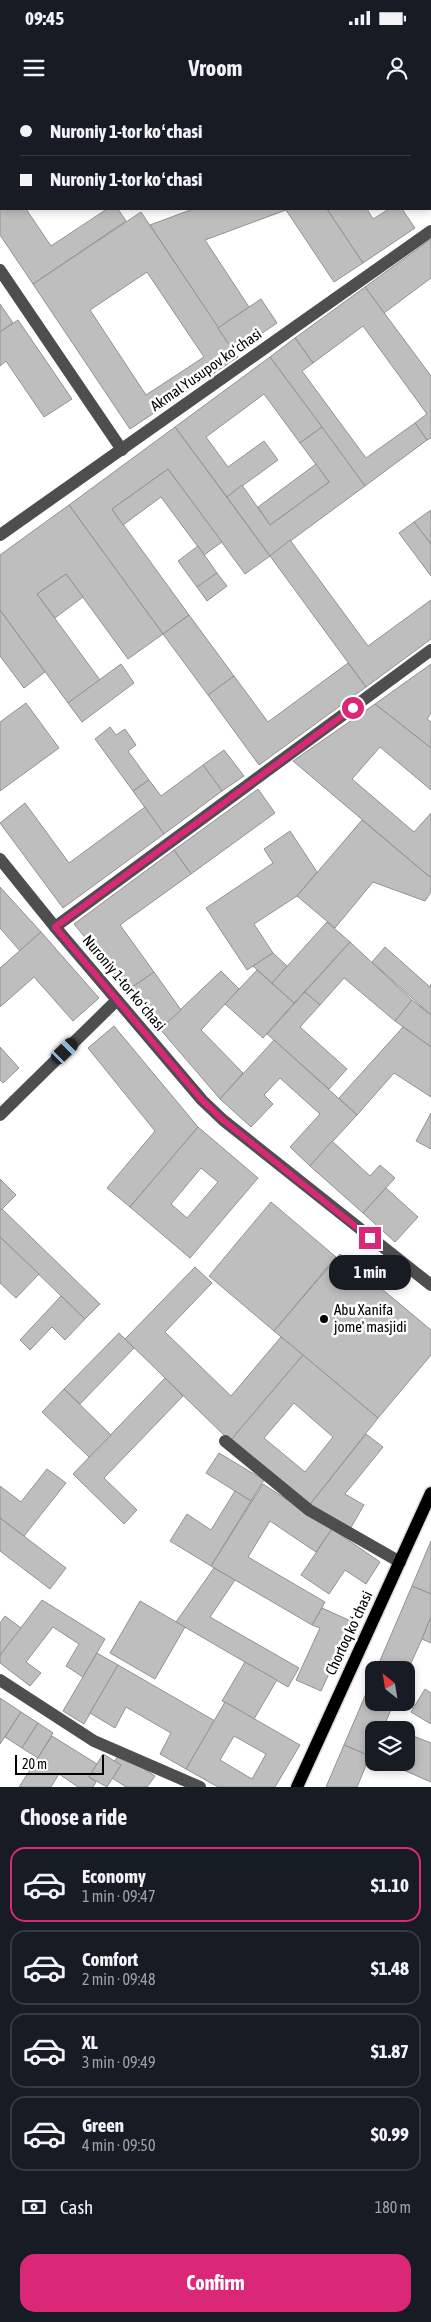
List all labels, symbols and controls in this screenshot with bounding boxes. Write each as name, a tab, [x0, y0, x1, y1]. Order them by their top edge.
text: 09:45	[25, 7, 64, 29]
icon: menu	[20, 54, 48, 82]
icon: person	[383, 54, 411, 82]
text: Vroom	[189, 55, 242, 81]
text: Nuroniy 1-tor koʻchasi	[50, 120, 202, 142]
text: Nuroniy 1-tor koʻchasi	[50, 168, 202, 190]
street label: Akmal Yusupov koʻchasi	[147, 325, 265, 414]
route start	[342, 697, 364, 719]
street label: Nuroniy 1-tor koʻchasi	[79, 931, 169, 1034]
car	[48, 1035, 81, 1067]
route end	[359, 1227, 381, 1249]
callout: 1 min	[329, 1256, 411, 1290]
text: 1 min	[354, 1263, 386, 1281]
place label: Abu Xanifa jome' masjidi	[333, 1301, 407, 1335]
marker: Abu Xanifa jome' masjidi	[318, 1313, 330, 1325]
street label: Chortoq koʻchasi	[322, 1588, 375, 1678]
north arrow	[365, 1661, 415, 1711]
map controls	[365, 1661, 415, 1771]
button: layers	[365, 1721, 415, 1771]
scale bar	[15, 1752, 104, 1775]
text: 20 m	[22, 1756, 47, 1772]
text: Choose a ride	[20, 1804, 127, 1830]
icon: car	[22, 1862, 67, 1907]
text: Economy	[82, 1865, 146, 1887]
text: $1.10	[371, 1874, 409, 1896]
text: 1 min · 09:47	[82, 1887, 155, 1905]
icon: car	[22, 1945, 67, 1990]
text: Comfort	[82, 1948, 138, 1970]
text: $1.48	[371, 1957, 409, 1979]
text: 2 min · 09:48	[82, 1970, 155, 1988]
icon: car	[22, 2028, 67, 2073]
text: XL	[82, 2031, 98, 2053]
text: $1.87	[371, 2040, 409, 2062]
text: 3 min · 09:49	[82, 2053, 155, 2071]
icon: car	[22, 2111, 67, 2156]
text: Green	[82, 2114, 124, 2136]
text: $0.99	[371, 2123, 409, 2145]
text: 4 min · 09:50	[82, 2136, 155, 2154]
icon: cash	[20, 2193, 48, 2221]
text: Cash	[60, 2196, 93, 2218]
text: 180 m	[375, 2198, 411, 2216]
button: Confirm	[20, 2254, 411, 2312]

